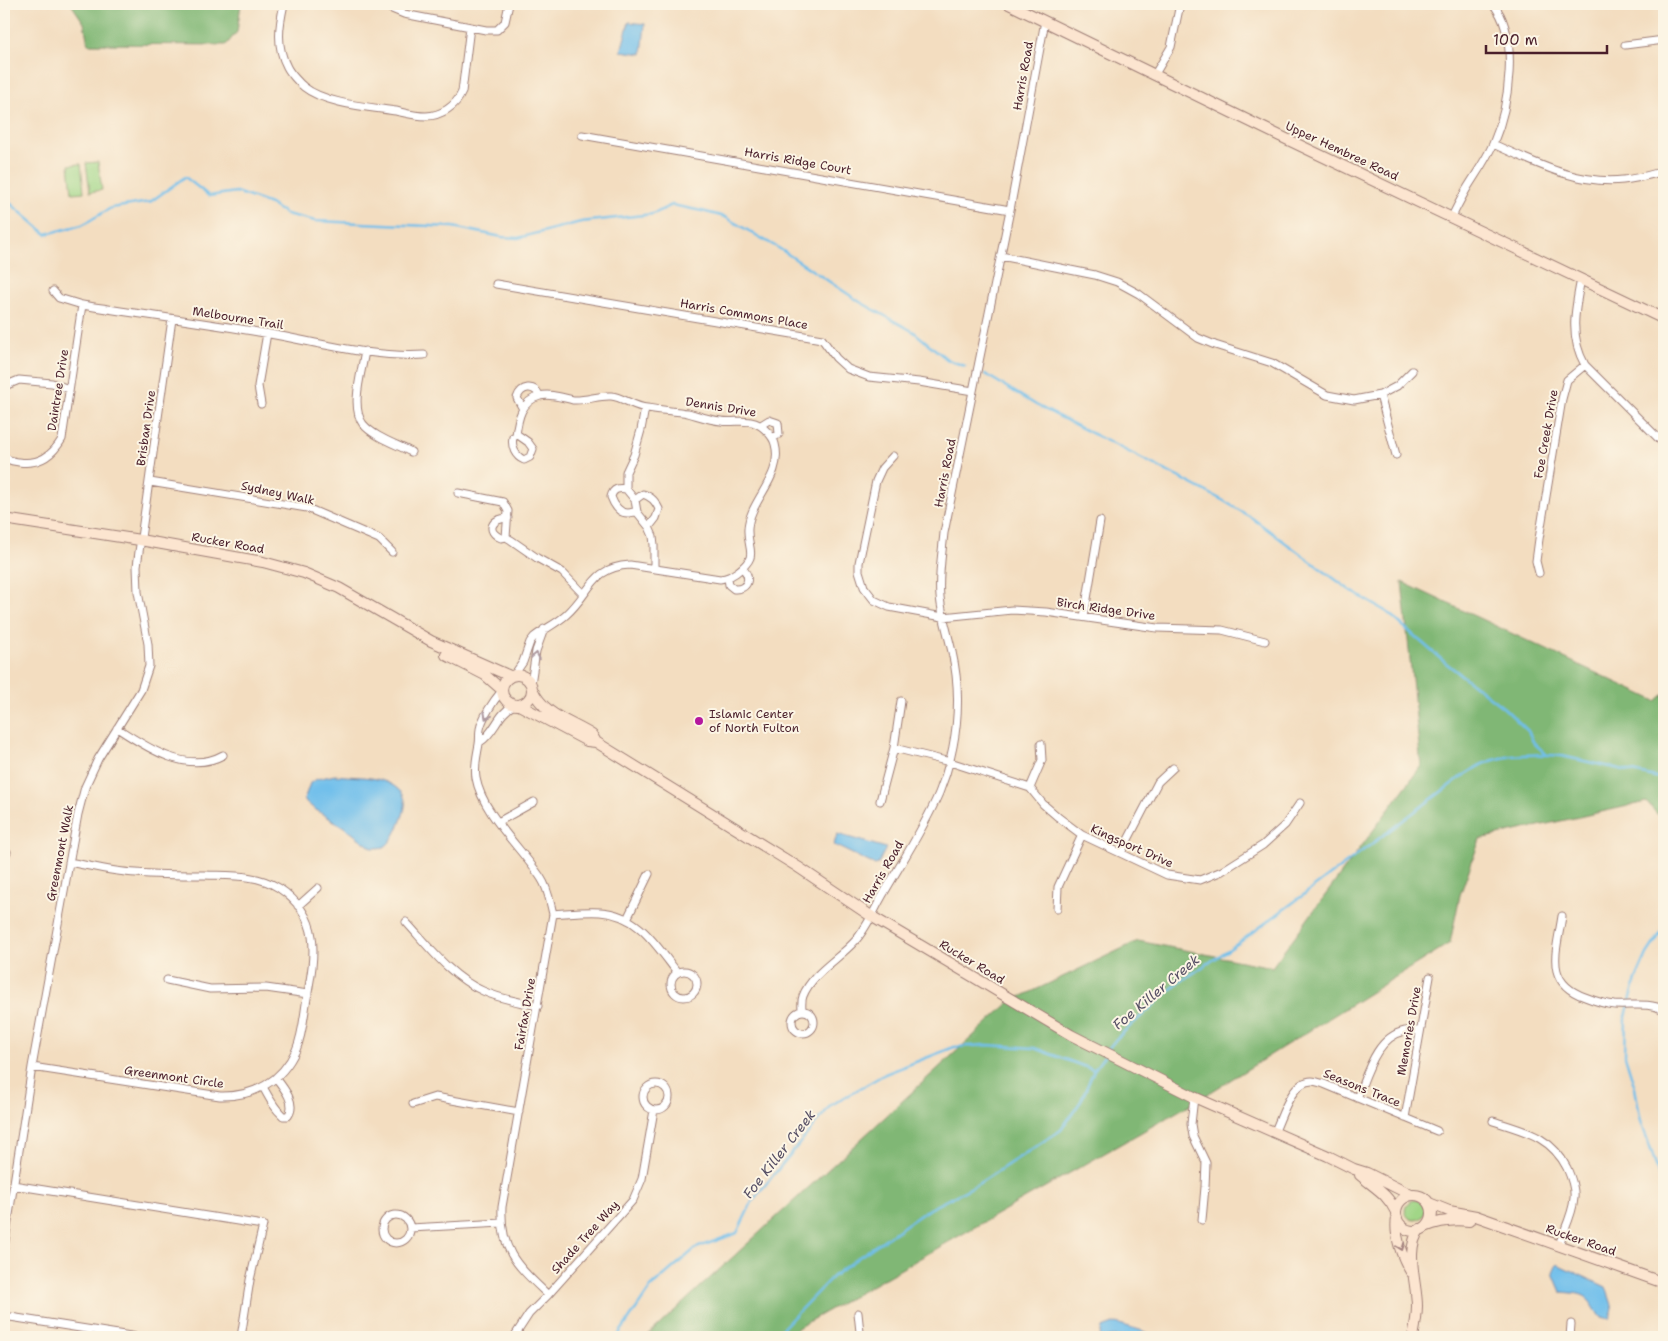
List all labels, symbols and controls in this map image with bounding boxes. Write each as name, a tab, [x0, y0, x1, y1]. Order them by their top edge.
scale bar	[1486, 22, 1607, 54]
text: 100 m	[1493, 30, 1538, 50]
street label: Harris Road	[1009, 40, 1037, 112]
street label: Upper Hembree Road	[1283, 118, 1402, 184]
street label: Harris Ridge Court	[743, 144, 853, 178]
street label: Harris Commons Place	[679, 295, 809, 333]
street label: Melbourne Trail	[191, 303, 285, 333]
street label: Daintree Drive	[44, 348, 72, 432]
street label: Foe Creek Drive	[1530, 388, 1562, 480]
street label: Brisban Drive	[133, 389, 159, 467]
street label: Dennis Drive	[684, 393, 758, 421]
street label: Harris Road	[930, 437, 960, 509]
street label: Sydney Walk	[240, 477, 316, 509]
street label: Rucker Road	[190, 529, 266, 557]
street label: Birch Ridge Drive	[1056, 594, 1157, 624]
one-way arrow	[530, 652, 541, 661]
place label: Islamic Center of North Fulton	[709, 706, 799, 736]
one-way arrow	[483, 710, 493, 719]
marker: Islamic Center of North Fulton	[693, 715, 705, 727]
street label: Greenmont Walk	[43, 803, 77, 903]
street label: Kingsport Drive	[1088, 821, 1176, 872]
street label: Harris Road	[859, 837, 908, 906]
street label: Rucker Road	[936, 936, 1008, 988]
water label: Foe Killer Creek	[1109, 950, 1203, 1034]
street label: Fairfax Drive	[511, 976, 539, 1051]
street label: Memories Drive	[1393, 985, 1425, 1077]
street label: Greenmont Circle	[123, 1062, 225, 1092]
street label: Seasons Trace	[1321, 1065, 1403, 1111]
water label: Foe Killer Creek	[739, 1106, 819, 1202]
street label: Shade Tree Way	[548, 1197, 622, 1277]
street label: Rucker Road	[1544, 1220, 1619, 1260]
one-way arrow	[1395, 1243, 1405, 1251]

